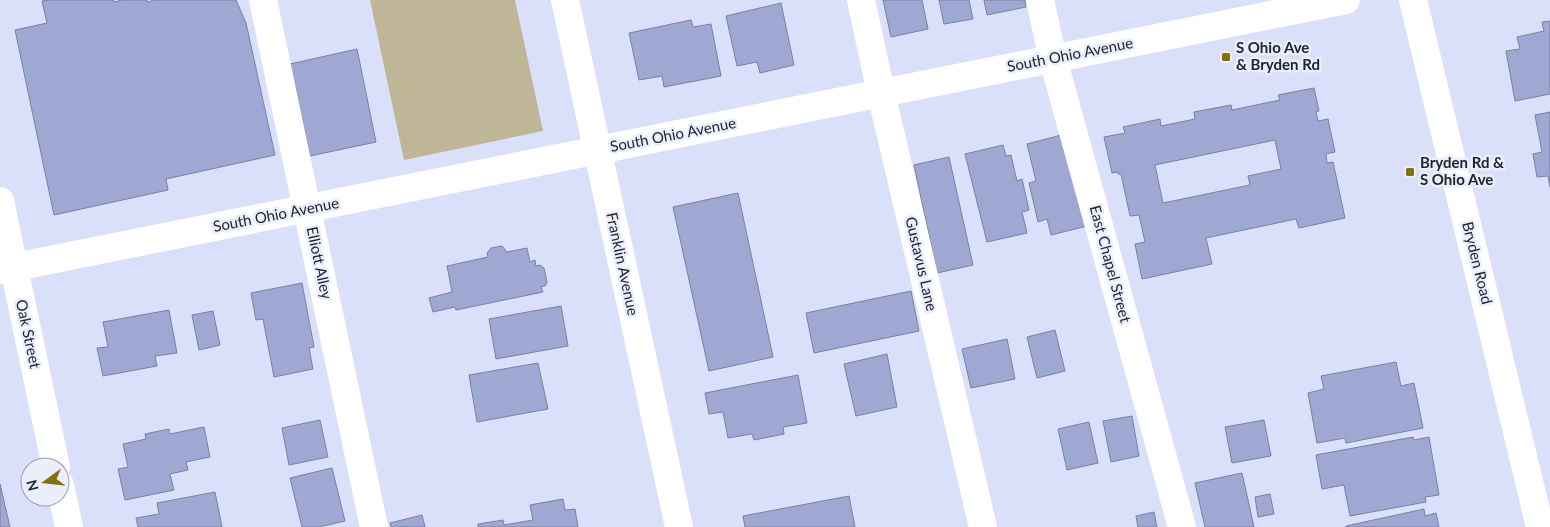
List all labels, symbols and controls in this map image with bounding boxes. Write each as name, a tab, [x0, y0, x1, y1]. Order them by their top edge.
street label: South Ohio Avenue	[1005, 33, 1134, 75]
place label: S Ohio Ave & Bryden Rd	[1236, 38, 1320, 73]
marker: S Ohio Ave & Bryden Rd	[1220, 51, 1232, 63]
street label: South Ohio Avenue	[608, 113, 737, 155]
place label: Bryden Rd & S Ohio Ave	[1420, 153, 1504, 188]
marker: Bryden Rd & S Ohio Ave	[1404, 166, 1416, 178]
street label: South Ohio Avenue	[211, 193, 340, 235]
street label: East Chapel Street	[1087, 203, 1135, 325]
street label: Franklin Avenue	[603, 210, 643, 317]
street label: Gustavus Lane	[902, 215, 942, 313]
street label: Bryden Road	[1459, 220, 1497, 306]
street label: Elliott Alley	[303, 225, 337, 301]
street label: Oak Street	[13, 298, 45, 371]
north arrow	[20, 457, 70, 507]
text: N	[22, 478, 42, 493]

